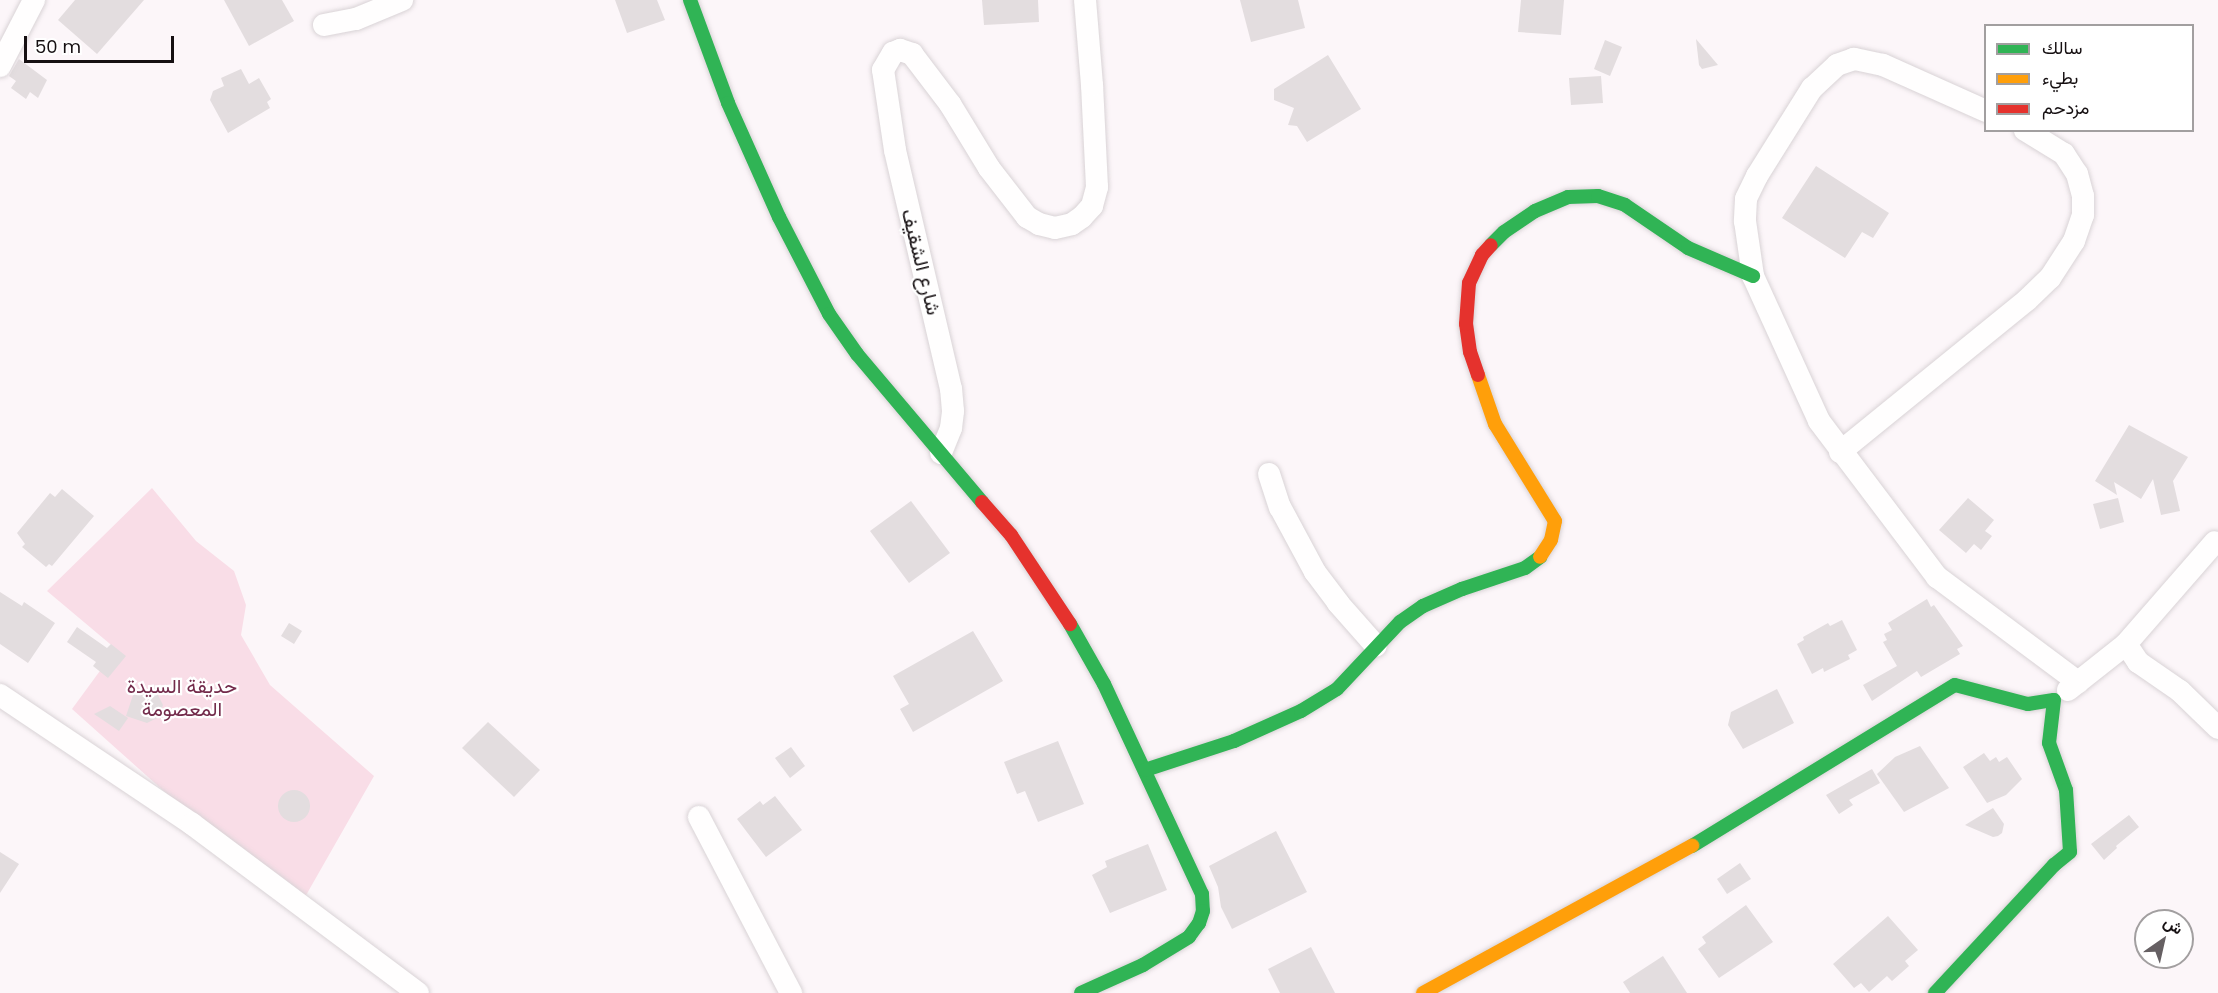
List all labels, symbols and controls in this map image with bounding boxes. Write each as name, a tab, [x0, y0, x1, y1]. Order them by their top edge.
scale bar	[27, 24, 177, 62]
legend	[1984, 24, 2194, 132]
text: 50 m	[35, 34, 81, 59]
text: سالك	[2042, 35, 2082, 60]
text: بطيء	[2042, 65, 2078, 90]
text: مزدحم	[2042, 95, 2089, 120]
street label: شارع الشقيف	[896, 206, 946, 318]
park label: حديقة السيدة المعصومة	[127, 674, 237, 721]
north arrow	[2134, 909, 2194, 969]
text: ش	[2159, 910, 2188, 940]

